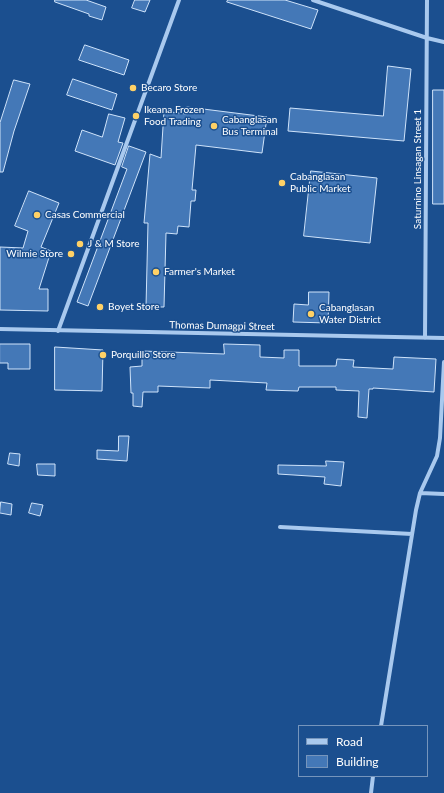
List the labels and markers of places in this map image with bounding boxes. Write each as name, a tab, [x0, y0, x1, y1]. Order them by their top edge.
place label: Becaro Store	[141, 82, 197, 94]
marker: Becaro Store	[128, 83, 138, 93]
place label: Ikeana Frozen Food Trading	[144, 104, 204, 128]
marker: Ikeana Frozen Food Trading	[131, 111, 141, 121]
place label: Cabanglasan Bus Terminal	[222, 114, 278, 138]
marker: Cabanglasan Bus Terminal	[209, 121, 219, 131]
place label: Cabanglasan Public Market	[290, 171, 351, 194]
marker: Cabanglasan Public Market	[277, 178, 287, 188]
place label: Casas Commercial	[45, 209, 125, 221]
marker: Casas Commercial	[32, 210, 42, 220]
place label: J & M Store	[88, 238, 139, 250]
marker: J & M Store	[75, 239, 85, 249]
place label: Wilmie Store	[6, 248, 63, 260]
marker: Wilmie Store	[66, 249, 76, 259]
place label: Farmer's Market	[164, 266, 235, 278]
marker: Farmer's Market	[151, 267, 161, 277]
place label: Boyet Store	[108, 301, 159, 313]
marker: Boyet Store	[95, 302, 105, 312]
place label: Cabanglasan Water District	[319, 302, 381, 326]
marker: Cabanglasan Water District	[306, 309, 316, 319]
place label: Porquillo Store	[111, 349, 176, 361]
marker: Porquillo Store	[98, 350, 108, 360]

